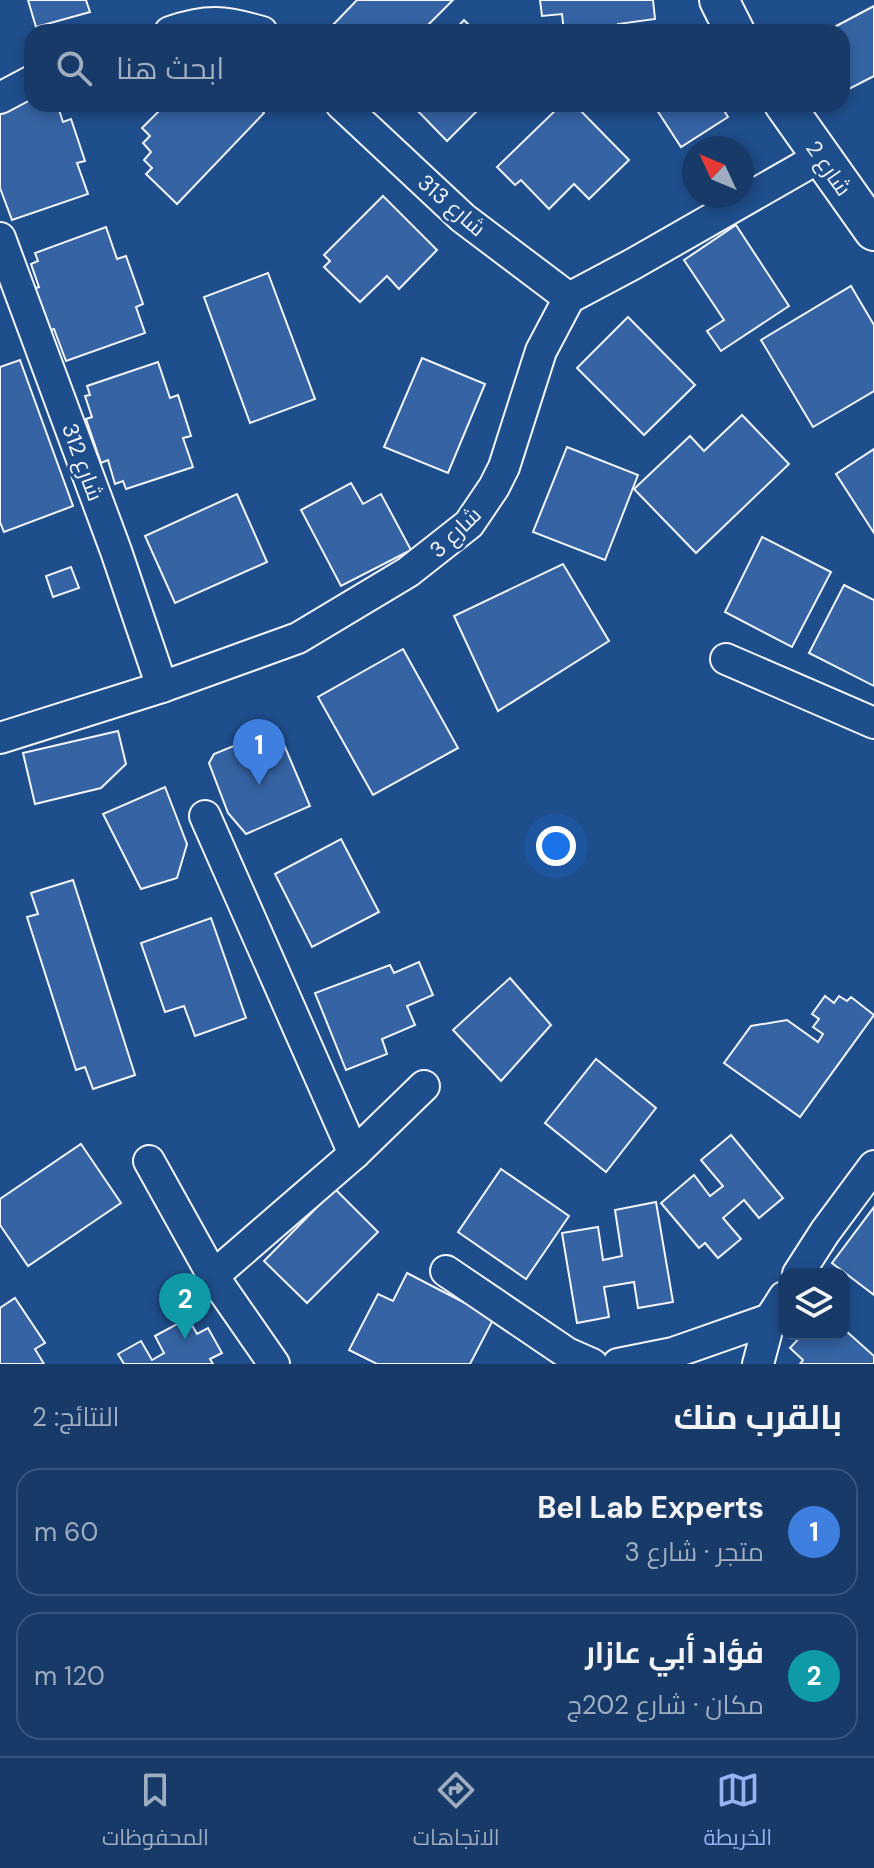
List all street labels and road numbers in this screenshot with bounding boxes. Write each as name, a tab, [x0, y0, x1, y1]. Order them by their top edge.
street label: شارع 2	[799, 135, 858, 202]
street label: شارع 313	[412, 168, 492, 243]
street label: شارع 312	[55, 419, 110, 505]
street label: شارع 3	[423, 501, 488, 564]

